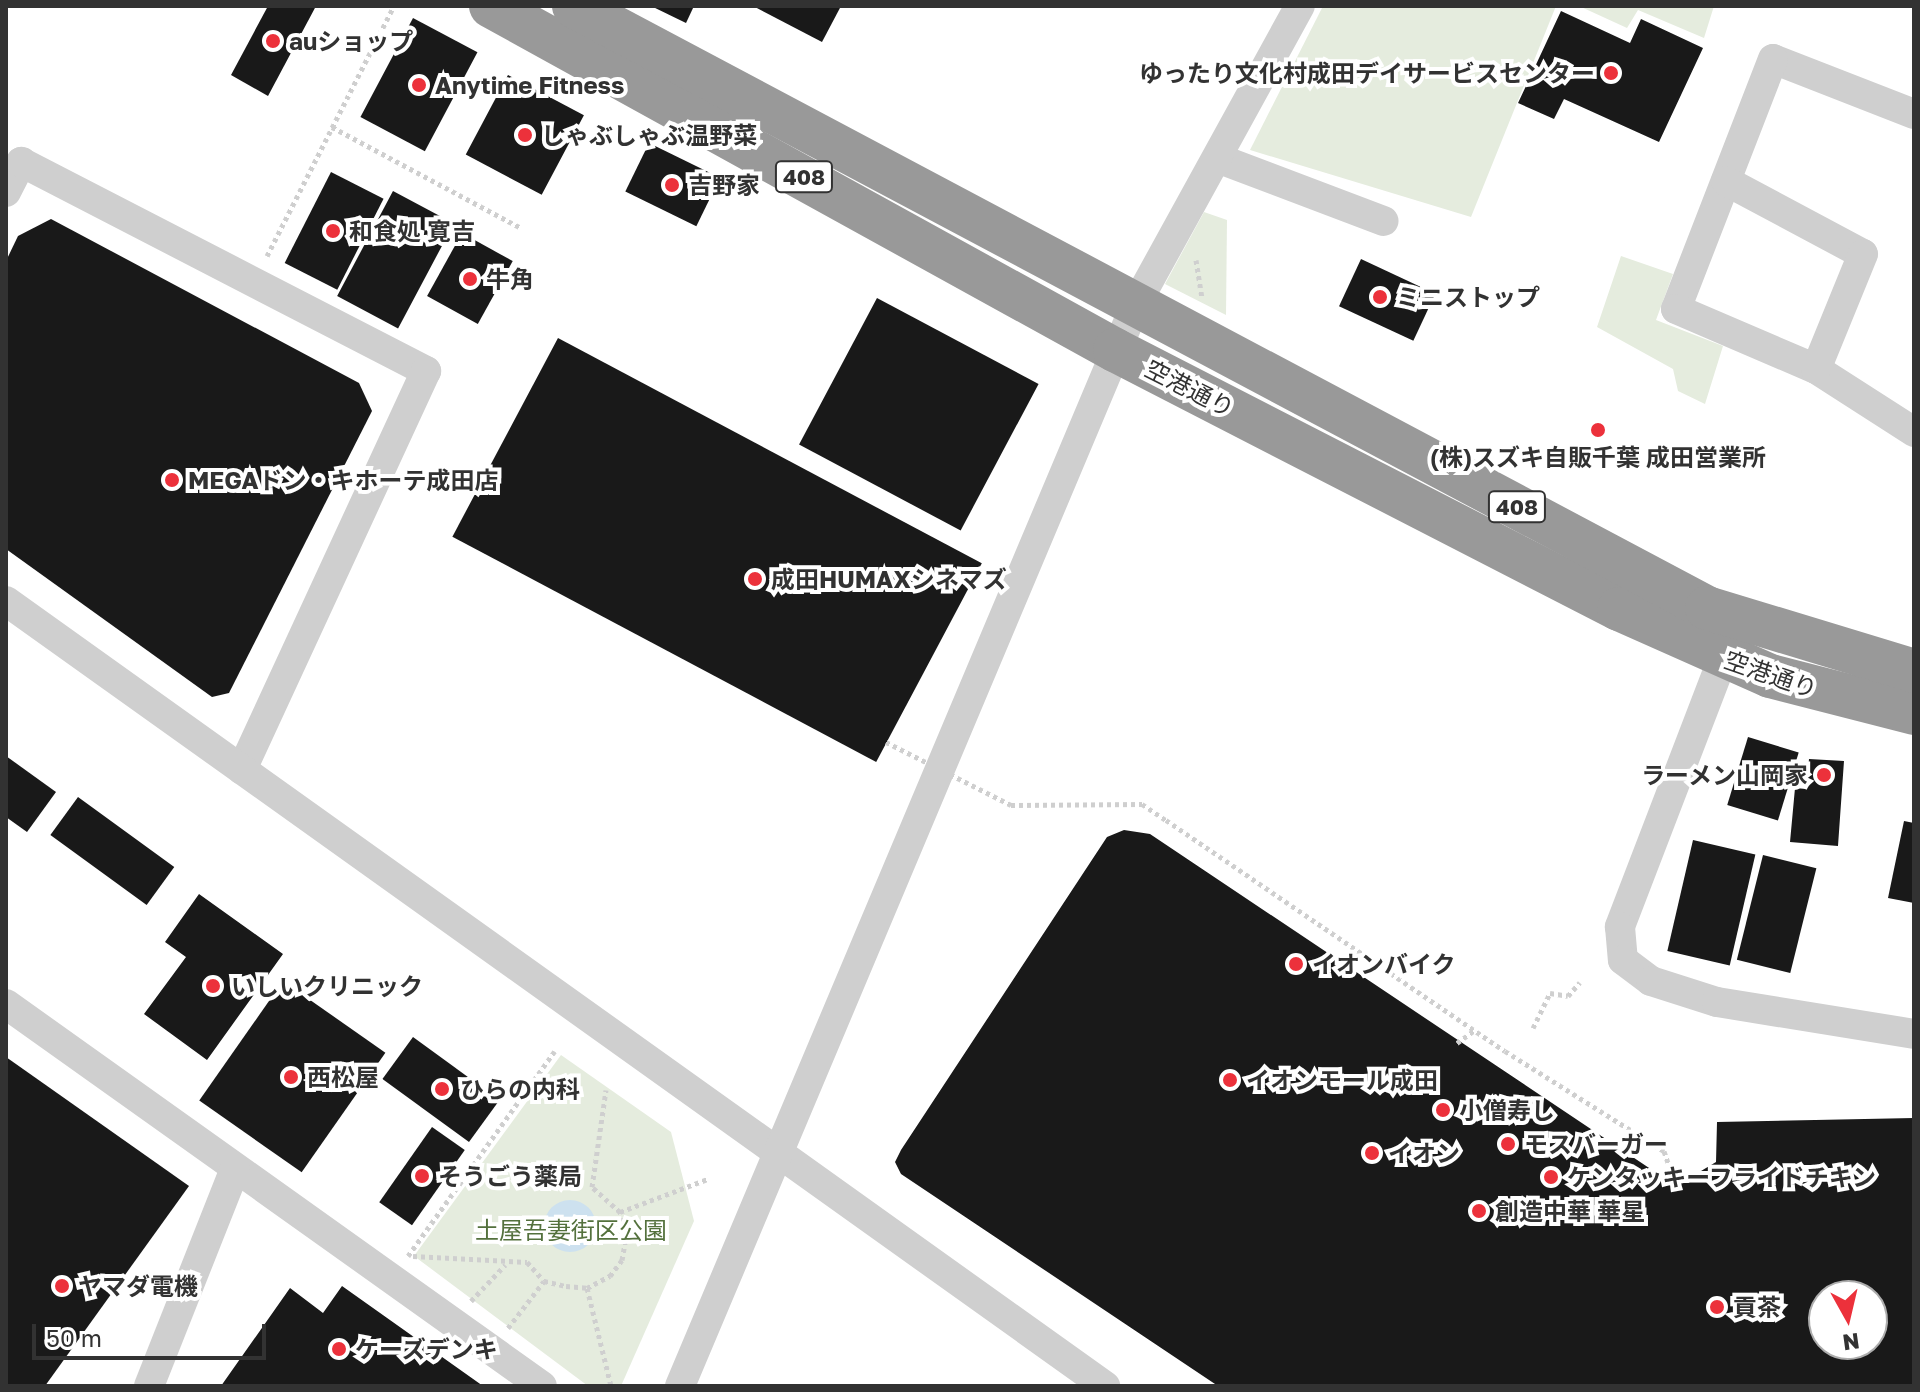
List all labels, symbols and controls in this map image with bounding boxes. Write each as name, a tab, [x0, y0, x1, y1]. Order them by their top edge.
place label: auショップ	[289, 27, 413, 55]
marker: auショップ	[264, 32, 282, 50]
place label: ゆったり文化村成田デイサービスセンター	[1139, 59, 1595, 87]
marker: ゆったり文化村成田デイサービスセンター	[1602, 64, 1620, 82]
place label: Anytime Fitness	[435, 71, 624, 99]
marker: Anytime Fitness	[410, 76, 428, 94]
place label: しゃぶしゃぶ温野菜	[541, 121, 757, 149]
marker: しゃぶしゃぶ温野菜	[516, 126, 534, 144]
road number: 408	[774, 159, 834, 195]
place label: 吉野家	[688, 171, 760, 199]
marker: 吉野家	[663, 176, 681, 194]
place label: 和食処 寛吉	[349, 217, 475, 245]
marker: 和食処 寛吉	[324, 222, 342, 240]
place label: 牛角	[486, 265, 534, 293]
marker: 牛角	[461, 270, 479, 288]
place label: ミニストップ	[1396, 283, 1540, 311]
marker: ミニストップ	[1371, 288, 1389, 306]
street label: 空港通り	[1141, 353, 1239, 423]
marker: (株)スズキ自販千葉 成田営業所	[1589, 421, 1607, 439]
place label: (株)スズキ自販千葉 成田営業所	[1430, 443, 1766, 471]
place label: MEGAドン・キホーテ成田店	[188, 466, 498, 494]
marker: MEGAドン・キホーテ成田店	[163, 471, 181, 489]
road number: 408	[1487, 489, 1547, 525]
place label: 成田HUMAXシネマズ	[771, 565, 1007, 593]
marker: 成田HUMAXシネマズ	[746, 570, 764, 588]
street label: 空港通り	[1721, 645, 1821, 703]
place label: ラーメン山岡家	[1640, 761, 1808, 789]
marker: ラーメン山岡家	[1815, 766, 1833, 784]
place label: イオンバイク	[1312, 950, 1456, 978]
marker: イオンバイク	[1287, 955, 1305, 973]
place label: いしいクリニック	[231, 972, 423, 1000]
marker: いしいクリニック	[202, 975, 224, 997]
place label: 西松屋	[307, 1063, 379, 1091]
place label: イオンモール成田	[1246, 1066, 1438, 1094]
marker: 西松屋	[282, 1068, 300, 1086]
marker: イオンモール成田	[1221, 1071, 1239, 1089]
place label: ひらの内科	[460, 1075, 580, 1103]
marker: ひらの内科	[431, 1078, 453, 1100]
place label: 小僧寿し	[1459, 1096, 1555, 1124]
marker: 小僧寿し	[1434, 1101, 1452, 1119]
place label: モスバーガー	[1524, 1130, 1668, 1158]
marker: モスバーガー	[1499, 1135, 1517, 1153]
place label: イオン	[1388, 1139, 1460, 1167]
marker: イオン	[1363, 1144, 1381, 1162]
place label: そうごう薬局	[438, 1162, 582, 1190]
place label: ケンタッキーフライドチキン	[1567, 1163, 1879, 1191]
marker: そうごう薬局	[413, 1167, 431, 1185]
marker: ケンタッキーフライドチキン	[1542, 1168, 1560, 1186]
place label: 創造中華 華星	[1495, 1197, 1645, 1225]
marker: 創造中華 華星	[1470, 1202, 1488, 1220]
park label: 土屋吾妻街区公園	[475, 1216, 667, 1244]
place label: ヤマダ電機	[78, 1272, 198, 1300]
marker: ヤマダ電機	[53, 1277, 71, 1295]
north arrow	[1808, 1280, 1888, 1360]
place label: 貢茶	[1733, 1293, 1781, 1321]
marker: 貢茶	[1708, 1298, 1726, 1316]
scale bar	[36, 1308, 270, 1358]
text: 50 m	[46, 1323, 102, 1352]
text: N	[1841, 1328, 1861, 1357]
place label: ケーズデンキ	[355, 1335, 499, 1363]
marker: ケーズデンキ	[330, 1340, 348, 1358]

